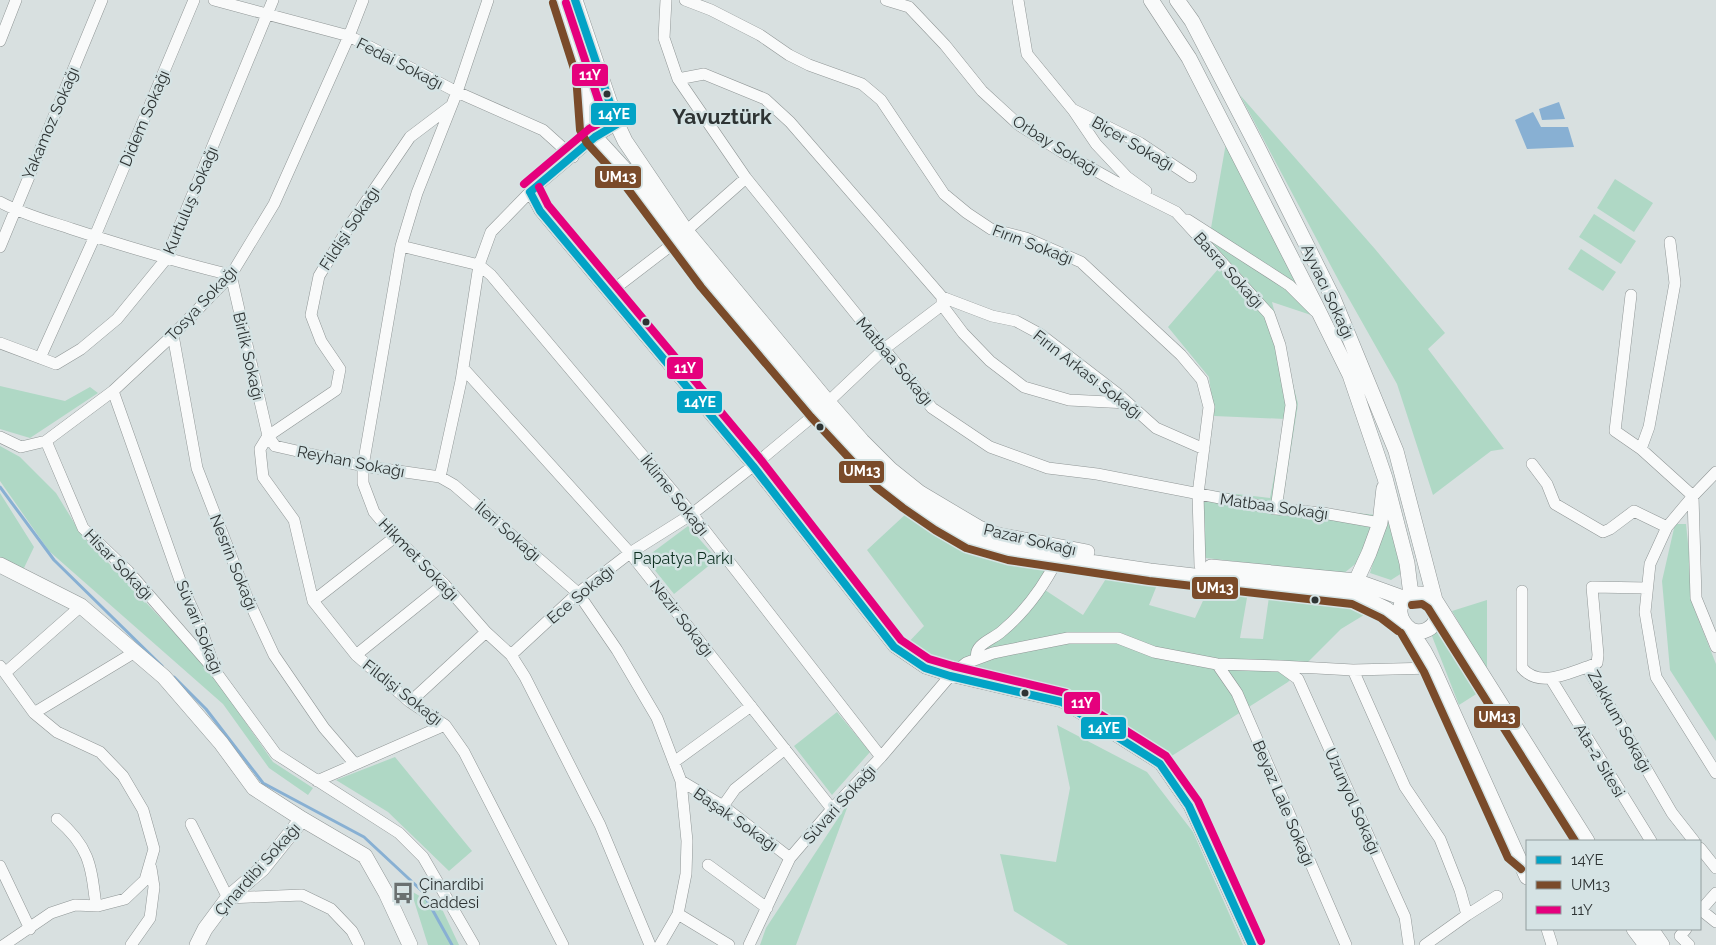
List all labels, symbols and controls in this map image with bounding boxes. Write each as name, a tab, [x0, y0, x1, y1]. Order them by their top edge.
street label: Fedai Sokağı	[353, 34, 446, 93]
line badge: 11Y	[571, 63, 609, 87]
street label: Yakamoz Sokağı	[18, 64, 83, 182]
street label: Didem Sokağı	[116, 67, 173, 169]
text: 11Y	[579, 67, 602, 83]
unlabelled marker	[602, 89, 612, 99]
line badge: 14YE	[590, 102, 637, 126]
district label: Yavuztürk	[672, 104, 772, 129]
text: 14YE	[598, 106, 630, 122]
street label: Orbay Sokağı	[1009, 111, 1102, 179]
street label: Biçer Sokağı	[1088, 112, 1177, 174]
street label: Kurtuluş Sokağı	[159, 143, 222, 257]
line badge: UM13	[594, 165, 642, 189]
text: UM13	[599, 169, 637, 185]
street label: Fildişi Sokağı	[315, 183, 383, 274]
street label: Fırın Sokağı	[990, 220, 1076, 268]
street label: Basra Sokağı	[1190, 229, 1268, 312]
street label: Ayvacı Sokağı	[1297, 241, 1358, 341]
street label: Tosya Sokağı	[162, 262, 241, 345]
street label: Birlik Sokağı	[229, 310, 268, 402]
street label: Matbaa Sokağı	[852, 313, 937, 409]
unlabelled marker	[641, 317, 651, 327]
street label: Fırın Arkası Sokağı	[1029, 326, 1146, 423]
line badge: 11Y	[666, 356, 704, 380]
text: 11Y	[674, 360, 697, 376]
line badge: 14YE	[676, 390, 723, 414]
text: 14YE	[684, 394, 716, 410]
unlabelled marker	[815, 422, 825, 432]
street label: Reyhan Sokağı	[295, 442, 406, 481]
street label: İklime Sokağı	[636, 451, 714, 539]
line badge: UM13	[838, 460, 885, 484]
text: UM13	[843, 463, 881, 479]
street label: Matbaa Sokağı	[1219, 489, 1329, 523]
street label: İleri Sokağı	[471, 497, 545, 565]
street label: Nesrin Sokağı	[206, 512, 261, 613]
street label: Hikmet Sokağı	[375, 514, 463, 604]
street label: Pazar Sokağı	[982, 520, 1078, 559]
street label: Hisar Sokağı	[80, 525, 157, 604]
park label: Papatya Parkı	[633, 549, 733, 568]
street label: Ece Sokağı	[543, 561, 618, 628]
street label: Nezir Sokağı	[646, 576, 717, 660]
line badge: UM13	[1191, 576, 1239, 600]
street label: Süvari Sokağı	[172, 578, 227, 677]
text: UM13	[1196, 580, 1234, 596]
unlabelled marker	[1310, 595, 1320, 605]
street label: Fildişi Sokağı	[359, 655, 446, 729]
street label: Zakkum Sokağı	[1584, 667, 1655, 776]
unlabelled marker	[1020, 688, 1030, 698]
line badge: 11Y	[1063, 691, 1101, 715]
text: 11Y	[1071, 695, 1094, 711]
line badge: UM13	[1473, 705, 1521, 729]
text: UM13	[1478, 709, 1516, 725]
line badge: 14YE	[1080, 716, 1127, 740]
text: 14YE	[1088, 720, 1120, 736]
street label: Ata-2 Sitesi	[1570, 720, 1629, 801]
street label: Beyaz Lale Sokağı	[1248, 738, 1319, 869]
street label: Uzunyol Sokağı	[1321, 745, 1384, 857]
street label: Süvari Sokağı	[799, 761, 880, 848]
street label: Başak Sokağı	[690, 783, 781, 855]
street label: Çınardibi Sokağı	[211, 819, 304, 920]
legend	[1526, 840, 1701, 930]
text: 14YE	[1571, 851, 1604, 869]
place label: Çinardibi Caddesi	[419, 875, 484, 912]
text: UM13	[1571, 876, 1610, 894]
bus stop icon: Çinardibi Caddesi	[390, 880, 416, 906]
text: 11Y	[1571, 901, 1593, 919]

